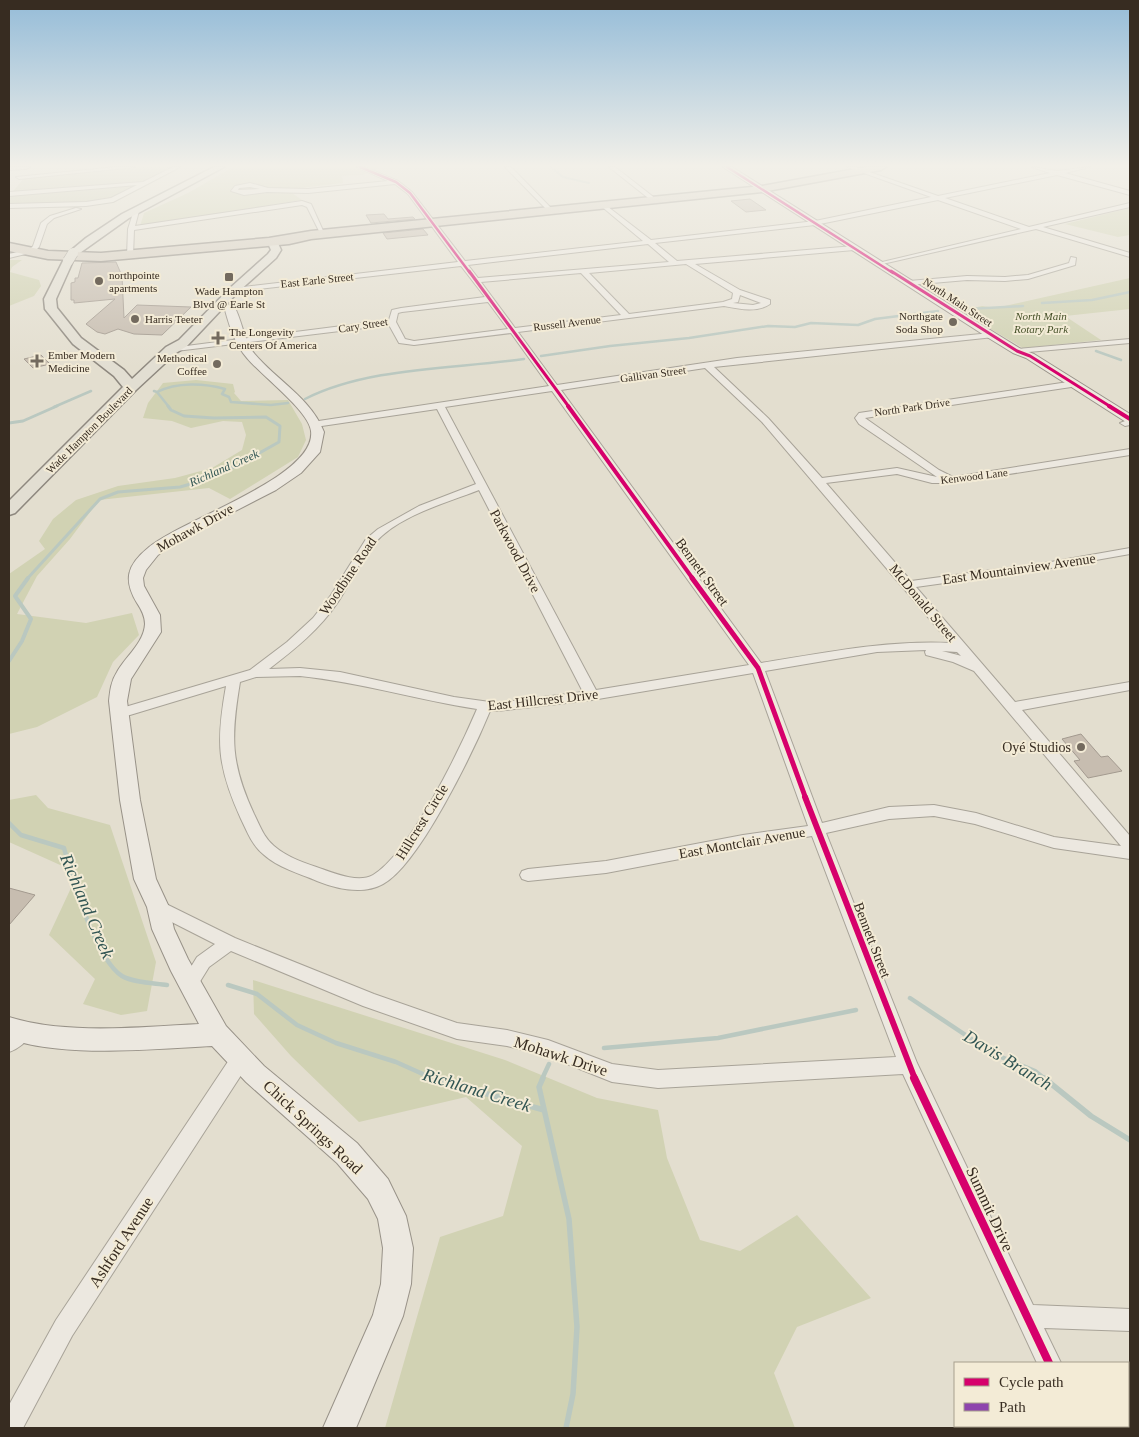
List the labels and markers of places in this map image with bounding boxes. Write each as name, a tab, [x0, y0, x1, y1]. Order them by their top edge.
place label: northpointe apartments	[109, 269, 160, 294]
marker: Wade Hampton Blvd @ Earle St	[223, 271, 235, 283]
marker: northpointe apartments	[93, 275, 105, 287]
place label: Wade Hampton Blvd @ Earle St	[193, 285, 265, 310]
place label: Northgate Soda Shop	[896, 310, 943, 335]
marker: Harris Teeter	[129, 313, 141, 325]
place label: Harris Teeter	[145, 313, 203, 325]
marker: Northgate Soda Shop	[947, 316, 959, 328]
place label: The Longevity Centers Of America	[229, 326, 317, 351]
marker: The Longevity Centers Of America	[211, 331, 225, 345]
place label: Ember Modern Medicine	[48, 349, 115, 374]
place label: Methodical Coffee	[157, 352, 207, 377]
marker: Ember Modern Medicine	[30, 354, 44, 368]
marker: Methodical Coffee	[211, 358, 223, 370]
place label: Oyé Studios	[1002, 740, 1071, 755]
marker: Oyé Studios	[1075, 741, 1087, 753]

